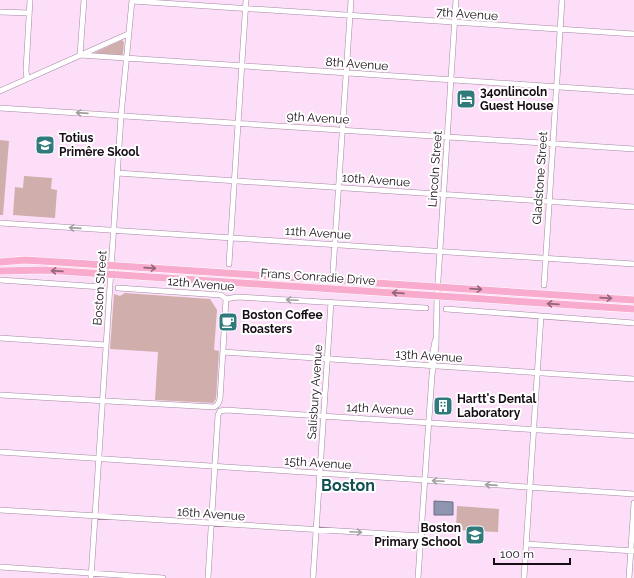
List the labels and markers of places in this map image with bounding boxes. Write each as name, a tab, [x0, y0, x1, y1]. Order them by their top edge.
place label: 34onlincoln Guest House	[480, 85, 553, 113]
hotel icon: 34onlincoln Guest House	[455, 88, 477, 110]
place label: Totius Primêre Skool	[59, 131, 139, 159]
school or university icon: Totius Primêre Skool	[34, 134, 56, 156]
place label: Boston Coffee Roasters	[242, 308, 323, 336]
cafe icon: Boston Coffee Roasters	[217, 311, 239, 333]
place label: Hartt's Dental Laboratory	[457, 392, 537, 420]
building icon: Hartt's Dental Laboratory	[432, 395, 454, 417]
place label: Boston Primary School	[374, 521, 461, 549]
school or university icon: Boston Primary School	[464, 524, 486, 546]

